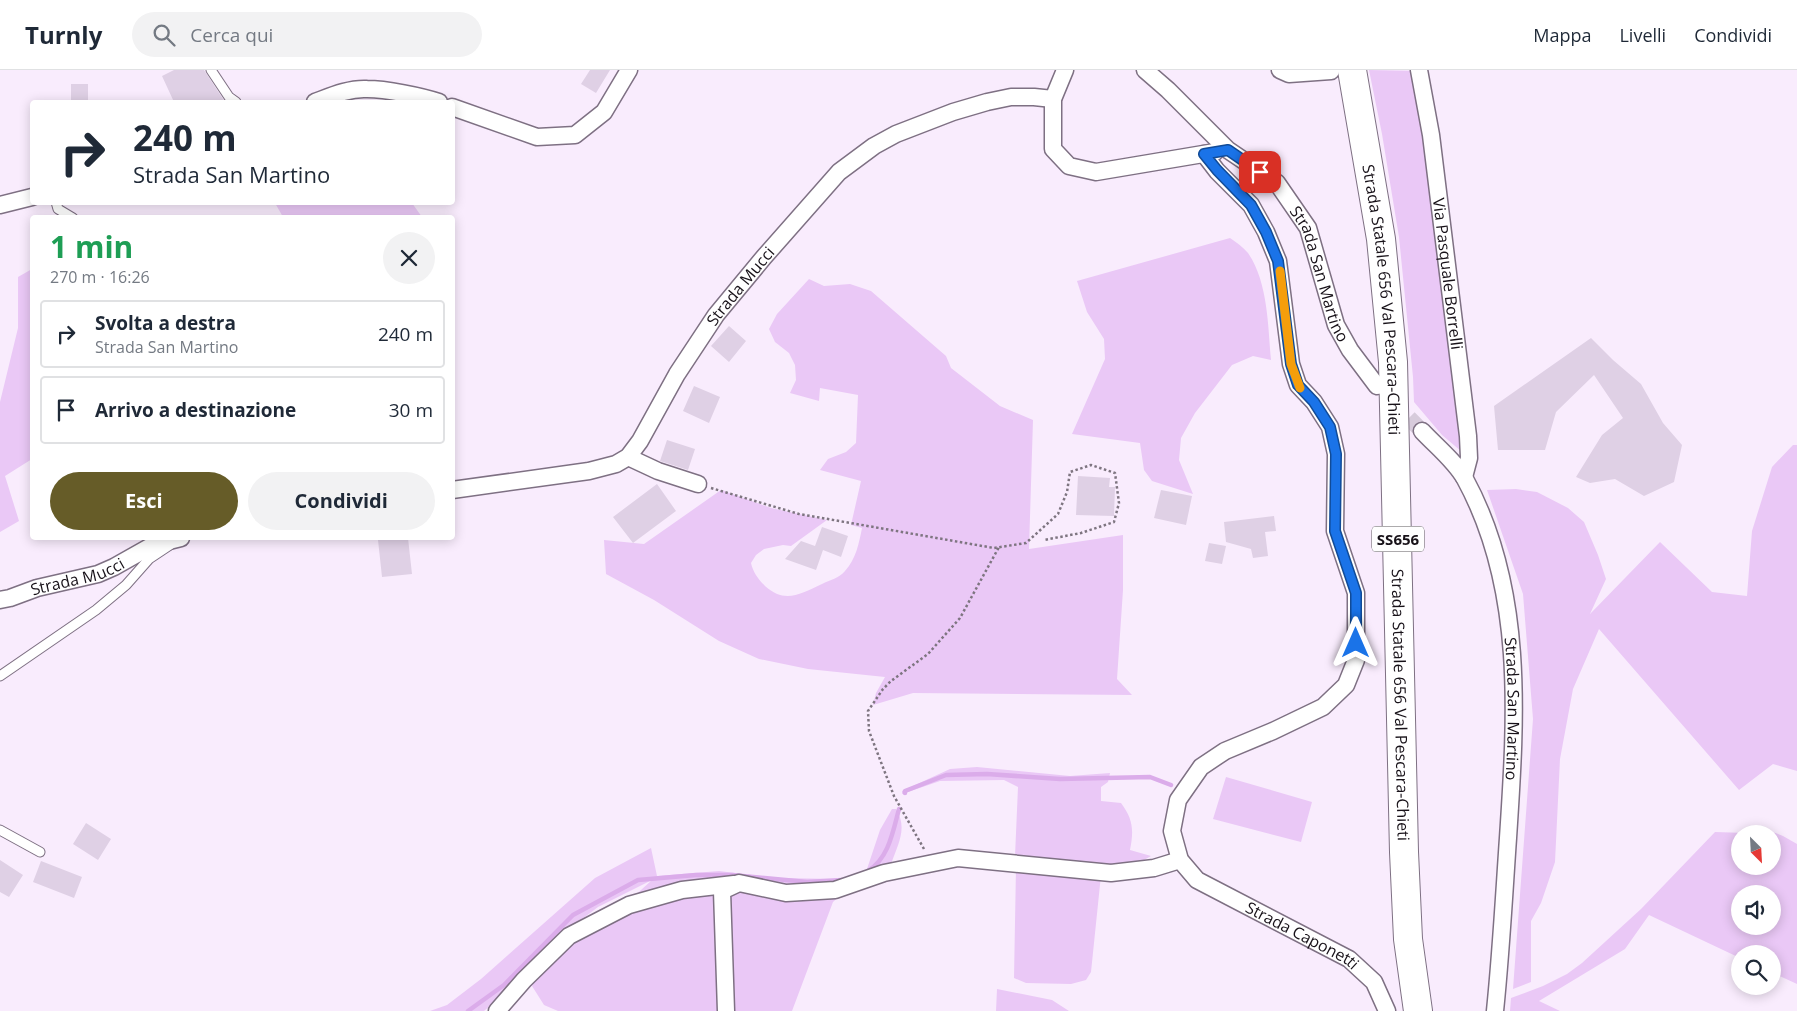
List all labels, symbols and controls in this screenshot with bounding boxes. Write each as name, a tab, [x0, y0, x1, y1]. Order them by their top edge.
search box	[132, 12, 482, 57]
text: Turnly	[25, 18, 102, 51]
icon: search	[150, 21, 178, 49]
text: Cerca qui	[190, 22, 273, 48]
text: Mappa	[1533, 23, 1591, 47]
text: Livelli	[1619, 23, 1666, 47]
text: Condividi	[1694, 23, 1772, 47]
text: 240 m	[133, 114, 237, 161]
icon: right	[50, 120, 115, 185]
pin	[1239, 151, 1281, 193]
icon: arrive	[1246, 158, 1274, 186]
text: Strada San Martino	[133, 159, 330, 189]
street label: Strada Statale 656 Val Pescara-Chieti	[1357, 163, 1406, 435]
street label: Via Pasquale Borrelli	[1428, 197, 1468, 351]
street label: Strada San Martino	[1285, 201, 1354, 346]
text: 1 min	[50, 226, 133, 267]
button: close	[383, 232, 435, 284]
street label: Strada Mucci	[701, 242, 779, 330]
text: 270 m · 16:26	[50, 266, 150, 288]
text: Svolta a destra	[95, 310, 236, 336]
icon: right	[52, 320, 80, 348]
text: 240 m	[378, 321, 433, 347]
text: Strada San Martino	[95, 336, 238, 358]
icon: arrive	[52, 396, 80, 424]
text: Arrivo a destinazione	[95, 397, 296, 423]
text: 30 m	[389, 397, 433, 423]
button: Esci	[50, 472, 238, 530]
button: Condividi	[248, 472, 435, 530]
road number: SS656	[1372, 526, 1424, 552]
street label: Strada Mucci	[27, 552, 128, 600]
street label: Strada Statale 656 Val Pescara-Chieti	[1387, 569, 1415, 841]
position arrow	[1329, 616, 1381, 668]
street label: Strada San Martino	[1500, 636, 1525, 781]
north arrow	[1731, 825, 1781, 875]
map controls	[1731, 825, 1781, 995]
button: sound	[1731, 885, 1781, 935]
street label: Strada Caponetti	[1242, 896, 1364, 974]
button: search	[1731, 945, 1781, 995]

